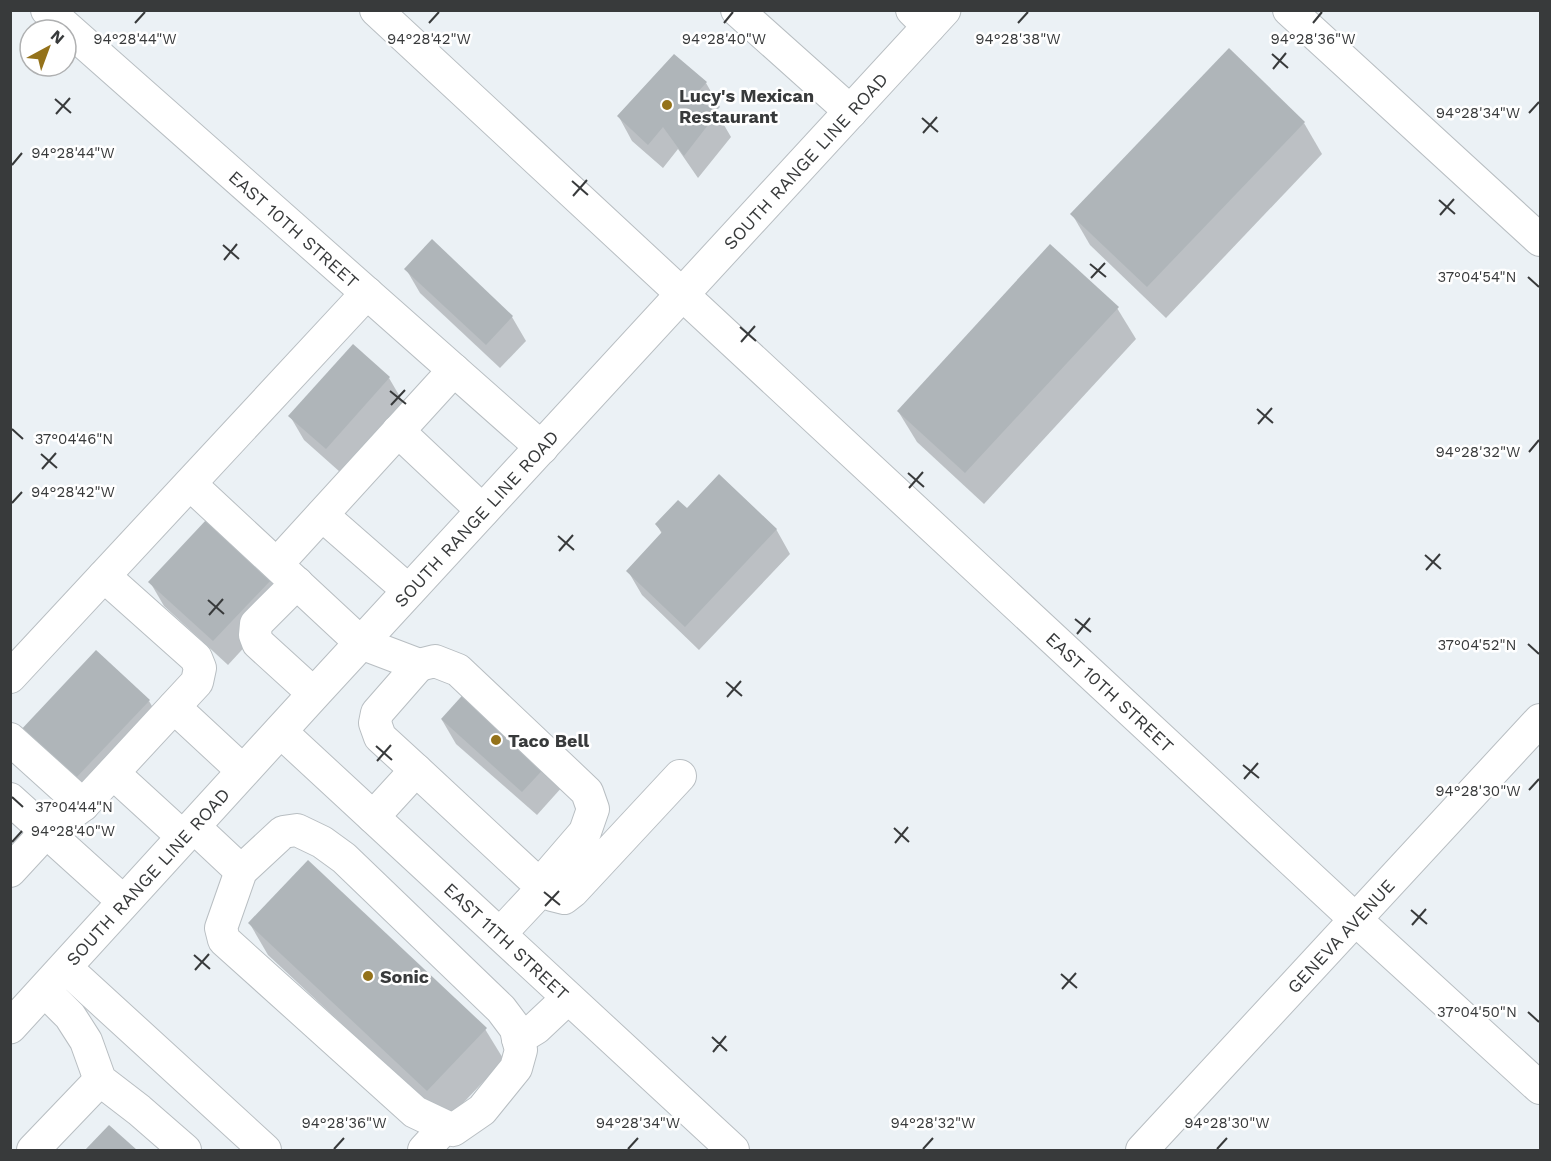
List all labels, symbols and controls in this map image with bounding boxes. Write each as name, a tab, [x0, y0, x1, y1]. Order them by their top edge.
north arrow	[18, 18, 78, 78]
text: N	[47, 26, 68, 48]
text: 94°28'44"W	[93, 30, 177, 48]
text: 94°28'42"W	[387, 30, 471, 48]
text: 94°28'40"W	[682, 30, 766, 48]
text: 94°28'38"W	[975, 30, 1061, 48]
text: 94°28'36"W	[1270, 30, 1356, 48]
street label: SOUTH RANGE LINE ROAD	[719, 68, 892, 253]
place label: Lucy's Mexican Restaurant	[679, 85, 814, 127]
marker: Lucy's Mexican Restaurant	[660, 98, 674, 112]
text: 94°28'34"W	[1436, 104, 1520, 122]
text: 94°28'44"W	[31, 144, 115, 162]
street label: EAST 10TH STREET	[225, 166, 364, 292]
text: 37°04'54"N	[1438, 268, 1516, 286]
street label: SOUTH RANGE LINE ROAD	[389, 425, 562, 611]
text: 37°04'46"N	[35, 430, 113, 448]
text: 94°28'32"W	[1436, 443, 1520, 461]
text: 94°28'42"W	[31, 483, 115, 501]
street label: EAST 10TH STREET	[1042, 627, 1179, 756]
text: 37°04'52"N	[1437, 636, 1517, 654]
place label: Taco Bell	[508, 730, 589, 751]
marker: Taco Bell	[489, 733, 503, 747]
text: 94°28'30"W	[1435, 782, 1521, 800]
street label: SOUTH RANGE LINE ROAD	[61, 783, 234, 969]
text: 37°04'44"N	[35, 798, 113, 816]
text: 94°28'40"W	[31, 822, 115, 840]
street label: GENEVA AVENUE	[1282, 874, 1398, 997]
street label: EAST 11TH STREET	[440, 878, 574, 1004]
place label: Sonic	[380, 966, 429, 987]
marker: Sonic	[361, 969, 375, 983]
text: 37°04'50"N	[1437, 1003, 1517, 1021]
text: 94°28'36"W	[301, 1114, 387, 1132]
text: 94°28'34"W	[596, 1114, 680, 1132]
text: 94°28'32"W	[891, 1114, 975, 1132]
text: 94°28'30"W	[1184, 1114, 1270, 1132]

